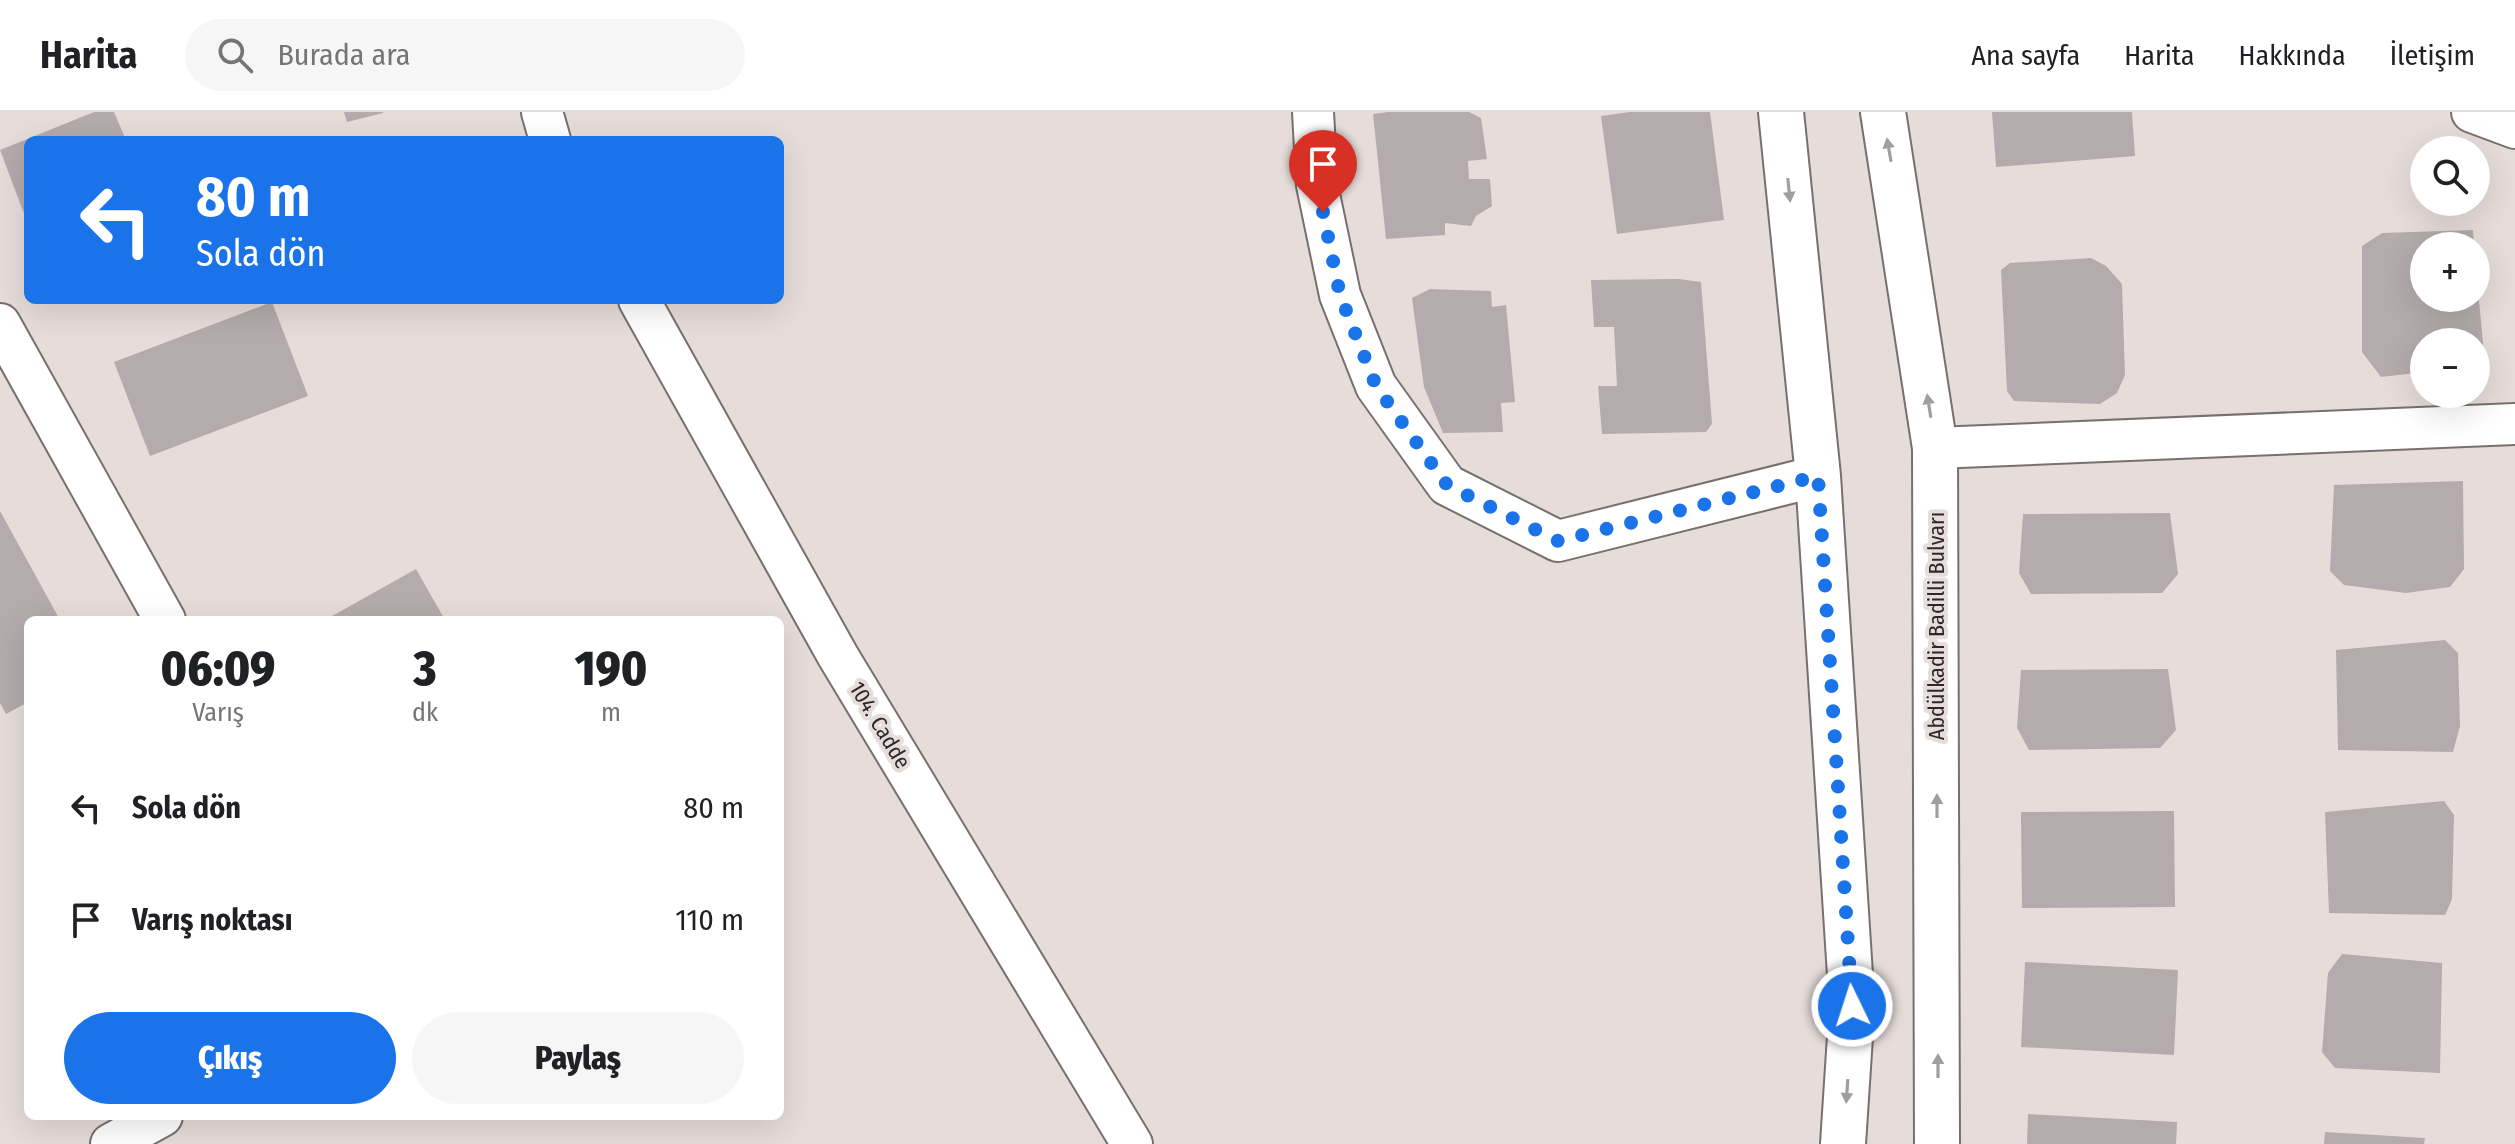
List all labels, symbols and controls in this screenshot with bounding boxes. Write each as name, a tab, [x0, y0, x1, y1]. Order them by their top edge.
search box	[185, 19, 745, 91]
text: Harita	[40, 32, 137, 78]
icon: search	[213, 33, 257, 77]
text: Burada ara	[277, 37, 411, 73]
text: Ana sayfa	[1971, 39, 2080, 72]
text: Harita	[2124, 39, 2194, 72]
text: Hakkında	[2238, 39, 2346, 72]
text: İletişim	[2390, 39, 2475, 72]
pin	[1289, 130, 1357, 212]
map controls	[2410, 136, 2490, 408]
button: search	[2410, 136, 2490, 216]
one-way arrow	[1883, 137, 1895, 162]
icon: arrive	[1301, 142, 1345, 186]
text: 80 m	[196, 164, 311, 231]
icon: left	[64, 168, 168, 272]
one-way arrow	[1782, 178, 1795, 203]
text: Sola dön	[196, 232, 325, 276]
button: +	[2410, 232, 2490, 312]
button: −	[2410, 328, 2490, 408]
one-way arrow	[1922, 394, 1935, 419]
street label: Abdülkadir Badilli Bulvarı	[1923, 512, 1950, 740]
text: 06:09	[161, 640, 275, 698]
text: 3	[414, 640, 437, 698]
text: 190	[575, 640, 647, 698]
street label: 104. Cadde	[844, 677, 916, 773]
text: Varış	[192, 697, 244, 728]
text: dk	[412, 697, 438, 728]
text: m	[601, 697, 621, 728]
icon: left	[64, 786, 108, 830]
text: Sola dön	[132, 790, 241, 826]
text: 80 m	[683, 790, 744, 826]
one-way arrow	[1931, 793, 1943, 818]
icon: arrive	[64, 898, 108, 942]
text: Varış noktası	[132, 902, 293, 938]
text: 110 m	[675, 902, 744, 938]
position arrow	[1810, 964, 1894, 1048]
button: Çıkış	[64, 1012, 396, 1104]
button: Paylaş	[412, 1012, 744, 1104]
one-way arrow	[1932, 1053, 1944, 1078]
one-way arrow	[1840, 1079, 1853, 1104]

